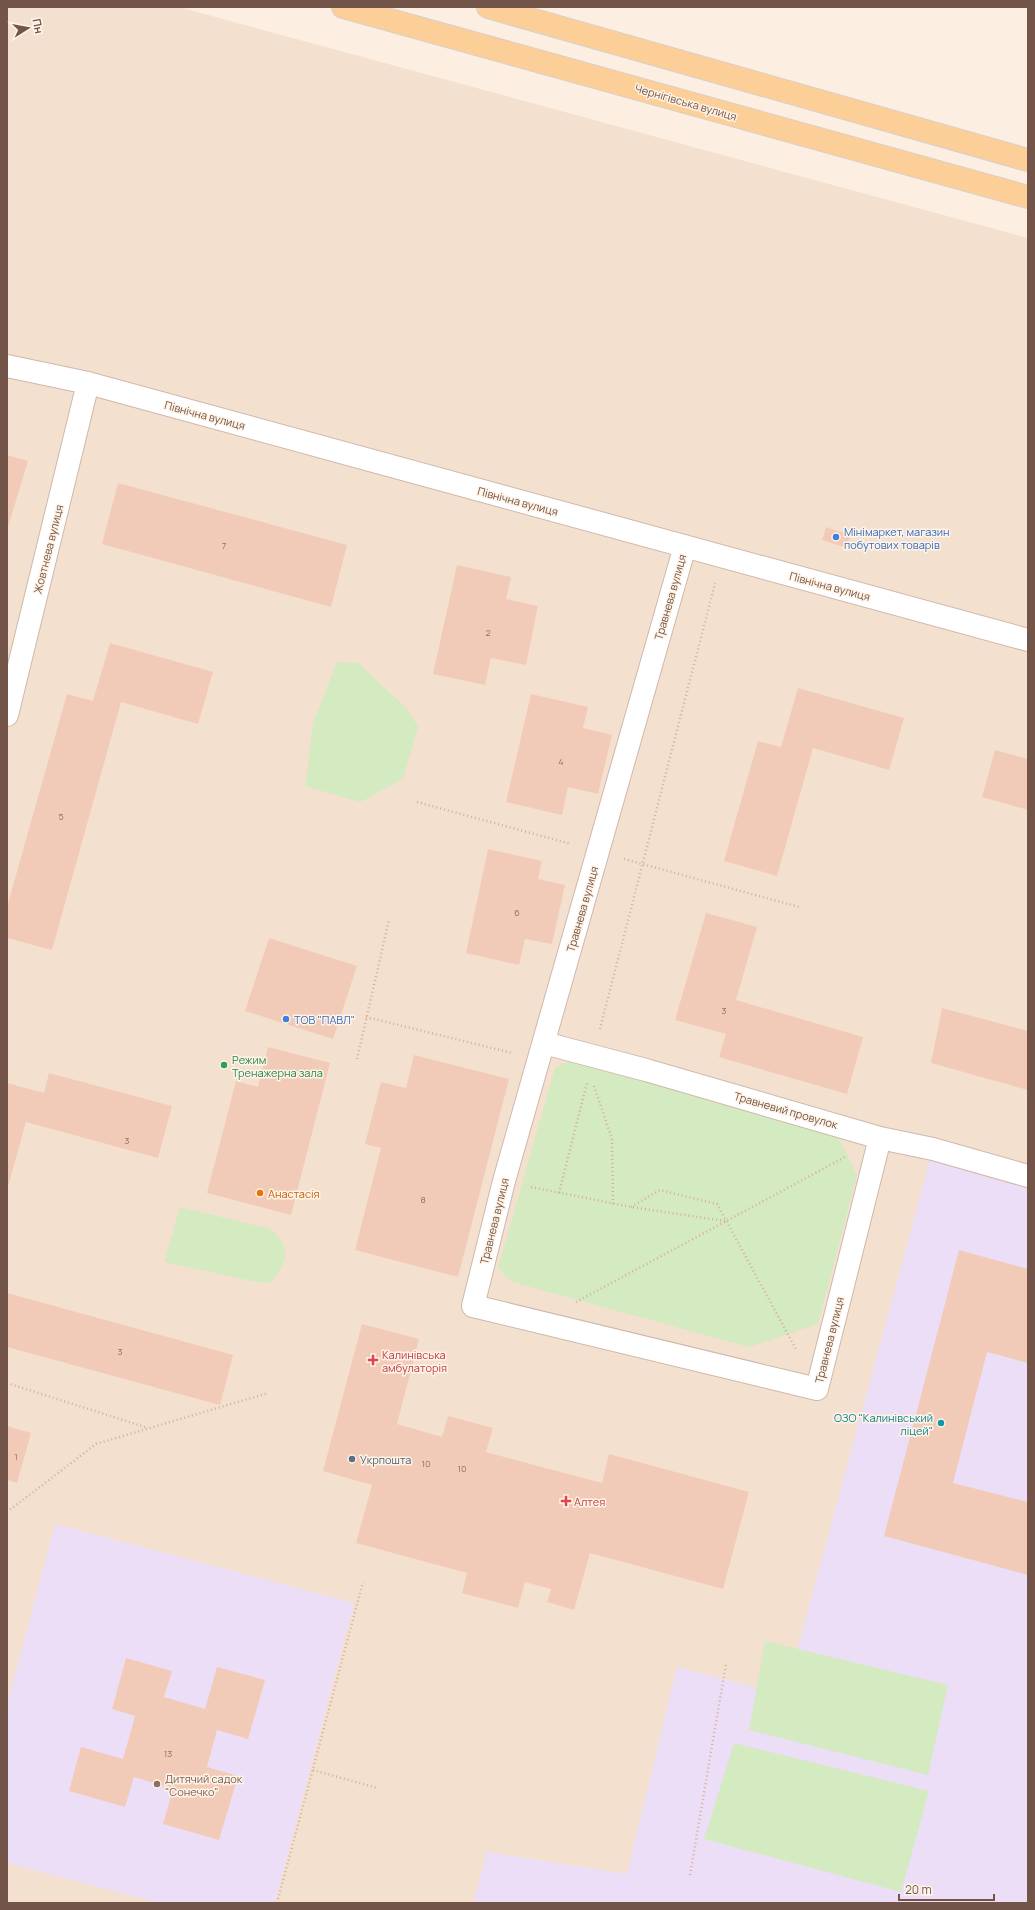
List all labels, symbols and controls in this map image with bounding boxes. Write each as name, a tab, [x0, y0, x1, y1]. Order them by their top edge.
north arrow	[8, 8, 48, 48]
text: Пн	[30, 17, 47, 35]
street label: Чернігівська вулиця	[633, 80, 739, 124]
street label: Північна вулиця	[163, 397, 247, 433]
street label: Північна вулиця	[476, 483, 560, 519]
street label: Жовтнева вулиця	[30, 503, 66, 595]
place label: Мінімаркет, магазин побутових товарів	[844, 524, 950, 552]
marker: Мінімаркет, магазин побутових товарів	[831, 532, 841, 542]
house number: 7	[222, 539, 227, 552]
street label: Травнева вулиця	[651, 552, 689, 642]
street label: Північна вулиця	[788, 568, 872, 604]
house number: 2	[485, 626, 491, 639]
house number: 4	[558, 755, 564, 768]
house number: 5	[58, 810, 64, 823]
street label: Травнева вулиця	[563, 864, 601, 954]
house number: 6	[514, 906, 520, 919]
house number: 3	[722, 1004, 727, 1017]
place label: ТОВ "ПАВЛ"	[294, 1012, 355, 1027]
marker: ТОВ "ПАВЛ"	[281, 1014, 291, 1024]
place label: Режим Тренажерна зала	[232, 1052, 323, 1080]
marker: Режим Тренажерна зала	[219, 1060, 229, 1070]
street label: Травневий провулок	[732, 1088, 840, 1132]
house number: 3	[125, 1134, 130, 1147]
street label: Травнева вулиця	[476, 1176, 512, 1266]
place label: Анастасія	[268, 1186, 320, 1201]
marker: Анастасія	[255, 1188, 265, 1198]
house number: 8	[420, 1193, 426, 1206]
street label: Травнева вулиця	[811, 1295, 847, 1385]
house number: 3	[118, 1345, 123, 1358]
place label: Калинівська амбулаторія	[382, 1347, 447, 1375]
marker: Калинівська амбулаторія	[367, 1354, 379, 1366]
place label: ОЗО "Калинівський ліцей"	[834, 1410, 933, 1438]
marker: ОЗО "Калинівський ліцей"	[936, 1418, 946, 1428]
house number: 1	[14, 1450, 18, 1463]
place label: Укрпошта	[360, 1452, 411, 1467]
marker: Укрпошта	[347, 1454, 357, 1464]
house number: 10	[422, 1457, 431, 1470]
house number: 10	[458, 1462, 467, 1475]
place label: Алтея	[574, 1494, 605, 1509]
marker: Алтея	[561, 1496, 571, 1506]
house number: 13	[164, 1747, 172, 1760]
place label: Дитячий садок "Сонечко"	[165, 1771, 243, 1799]
marker: Дитячий садок "Сонечко"	[152, 1779, 162, 1789]
scale bar	[899, 1876, 994, 1902]
text: 20 m	[905, 1881, 932, 1898]

